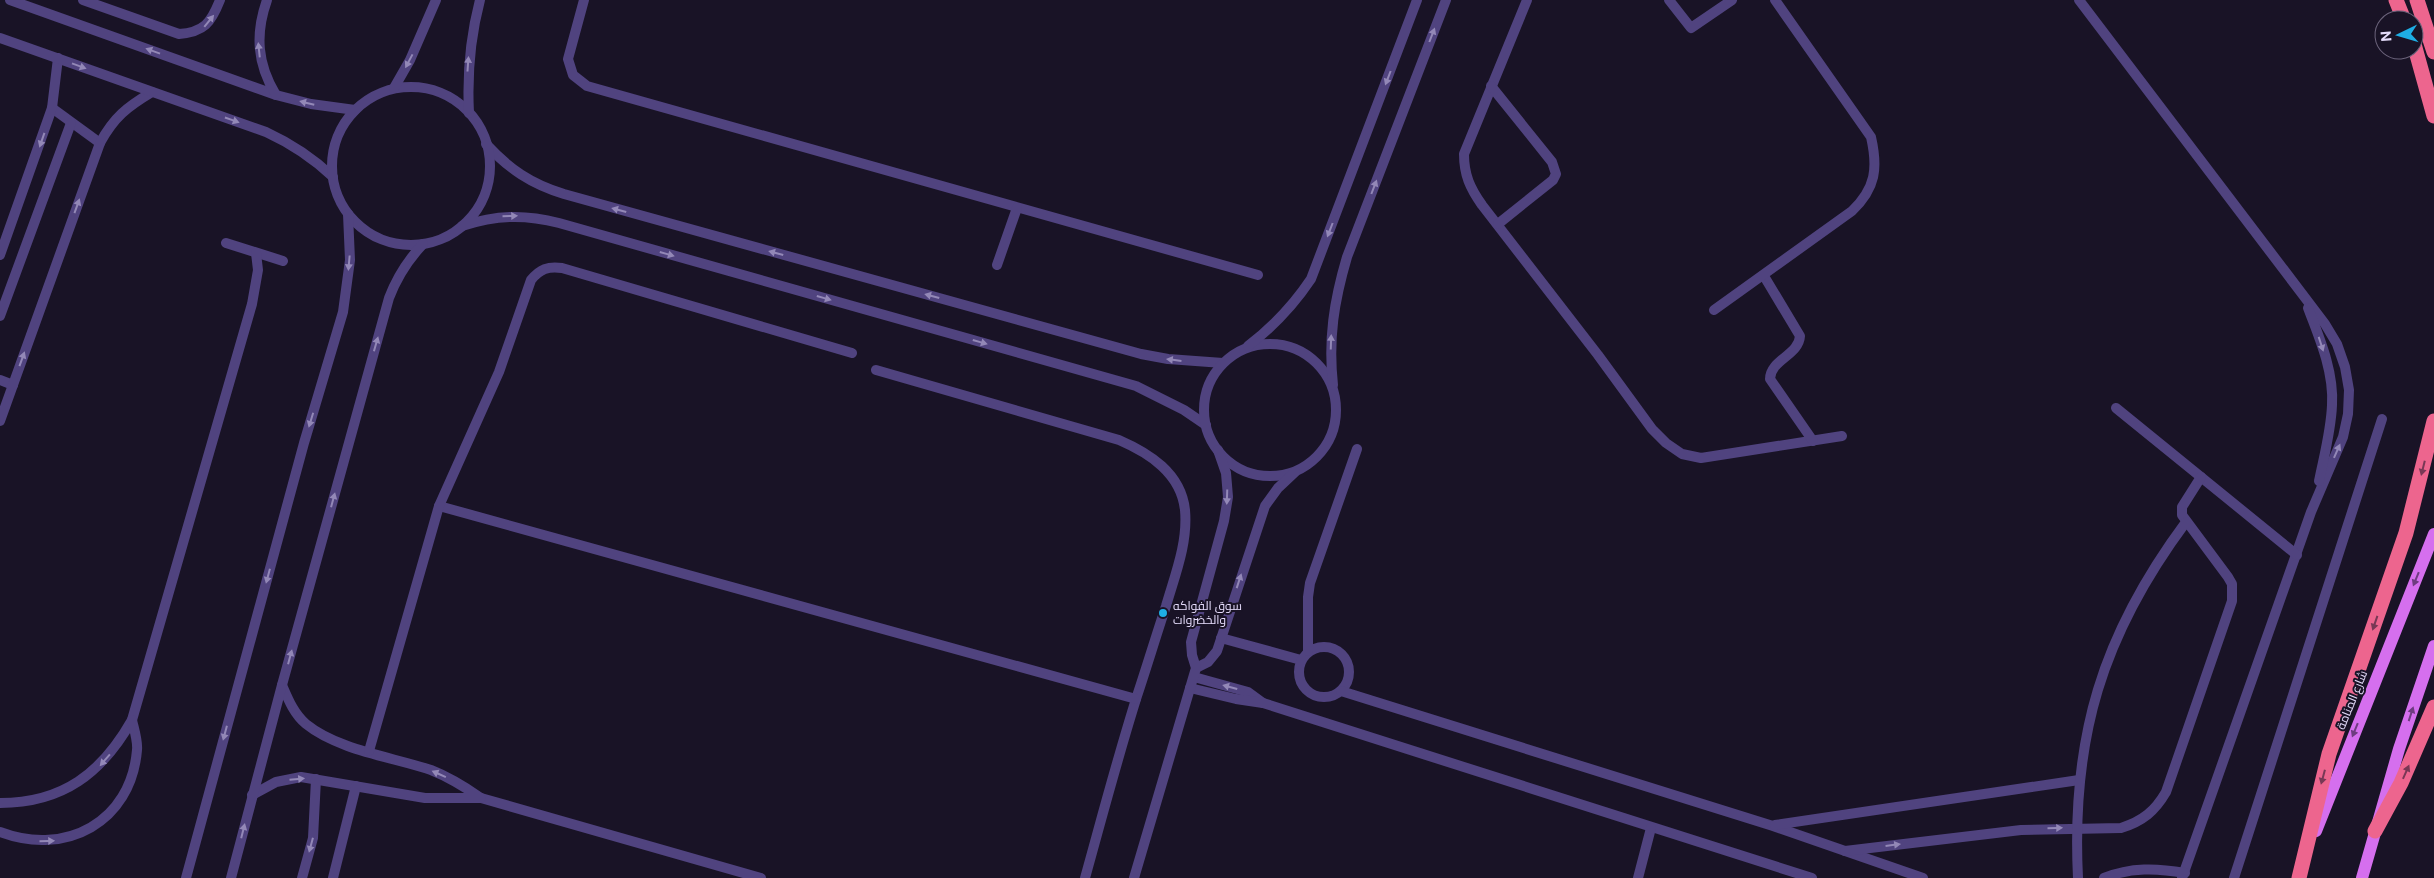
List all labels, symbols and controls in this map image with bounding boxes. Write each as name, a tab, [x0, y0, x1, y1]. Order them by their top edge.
north arrow	[2374, 10, 2424, 60]
one-way arrow	[203, 14, 214, 27]
one-way arrow	[1428, 27, 1436, 42]
text: N	[2378, 30, 2394, 42]
one-way arrow	[255, 42, 263, 58]
one-way arrow	[145, 47, 160, 55]
one-way arrow	[405, 54, 414, 68]
one-way arrow	[465, 56, 473, 72]
one-way arrow	[72, 62, 87, 70]
one-way arrow	[1384, 71, 1391, 86]
one-way arrow	[299, 99, 314, 107]
one-way arrow	[225, 116, 240, 124]
one-way arrow	[38, 133, 46, 148]
one-way arrow	[1371, 179, 1379, 194]
one-way arrow	[74, 198, 81, 213]
one-way arrow	[612, 205, 627, 213]
one-way arrow	[502, 212, 518, 220]
one-way arrow	[1326, 223, 1333, 238]
one-way arrow	[768, 249, 783, 257]
one-way arrow	[660, 250, 675, 258]
one-way arrow	[345, 255, 353, 271]
one-way arrow	[925, 292, 940, 300]
one-way arrow	[816, 294, 831, 302]
one-way arrow	[1327, 334, 1335, 350]
one-way arrow	[373, 336, 381, 351]
one-way arrow	[2318, 336, 2326, 351]
one-way arrow	[973, 338, 988, 346]
one-way arrow	[19, 351, 26, 366]
one-way arrow	[1166, 355, 1182, 363]
one-way arrow	[306, 412, 314, 427]
one-way arrow	[2333, 444, 2341, 458]
one-way arrow	[2419, 461, 2427, 476]
one-way arrow	[1223, 489, 1231, 505]
one-way arrow	[329, 493, 337, 508]
one-way arrow	[263, 569, 271, 584]
one-way arrow	[2411, 572, 2419, 586]
one-way arrow	[1236, 573, 1244, 588]
place label: سوق الفواكه والخضروات	[1173, 599, 1242, 627]
marker: سوق الفواكه والخضروات	[1157, 607, 1169, 619]
one-way arrow	[2371, 616, 2379, 631]
one-way arrow	[286, 649, 294, 664]
street label: شارع المنامة	[2334, 668, 2371, 732]
one-way arrow	[1223, 682, 1238, 690]
one-way arrow	[2407, 706, 2415, 721]
one-way arrow	[2351, 723, 2359, 738]
one-way arrow	[221, 726, 229, 741]
one-way arrow	[100, 754, 111, 766]
one-way arrow	[2403, 765, 2411, 779]
one-way arrow	[432, 769, 446, 777]
one-way arrow	[2319, 770, 2327, 785]
one-way arrow	[289, 775, 305, 783]
one-way arrow	[239, 823, 247, 838]
one-way arrow	[2047, 824, 2063, 832]
one-way arrow	[40, 837, 56, 845]
one-way arrow	[307, 837, 315, 852]
one-way arrow	[1885, 841, 1901, 849]

